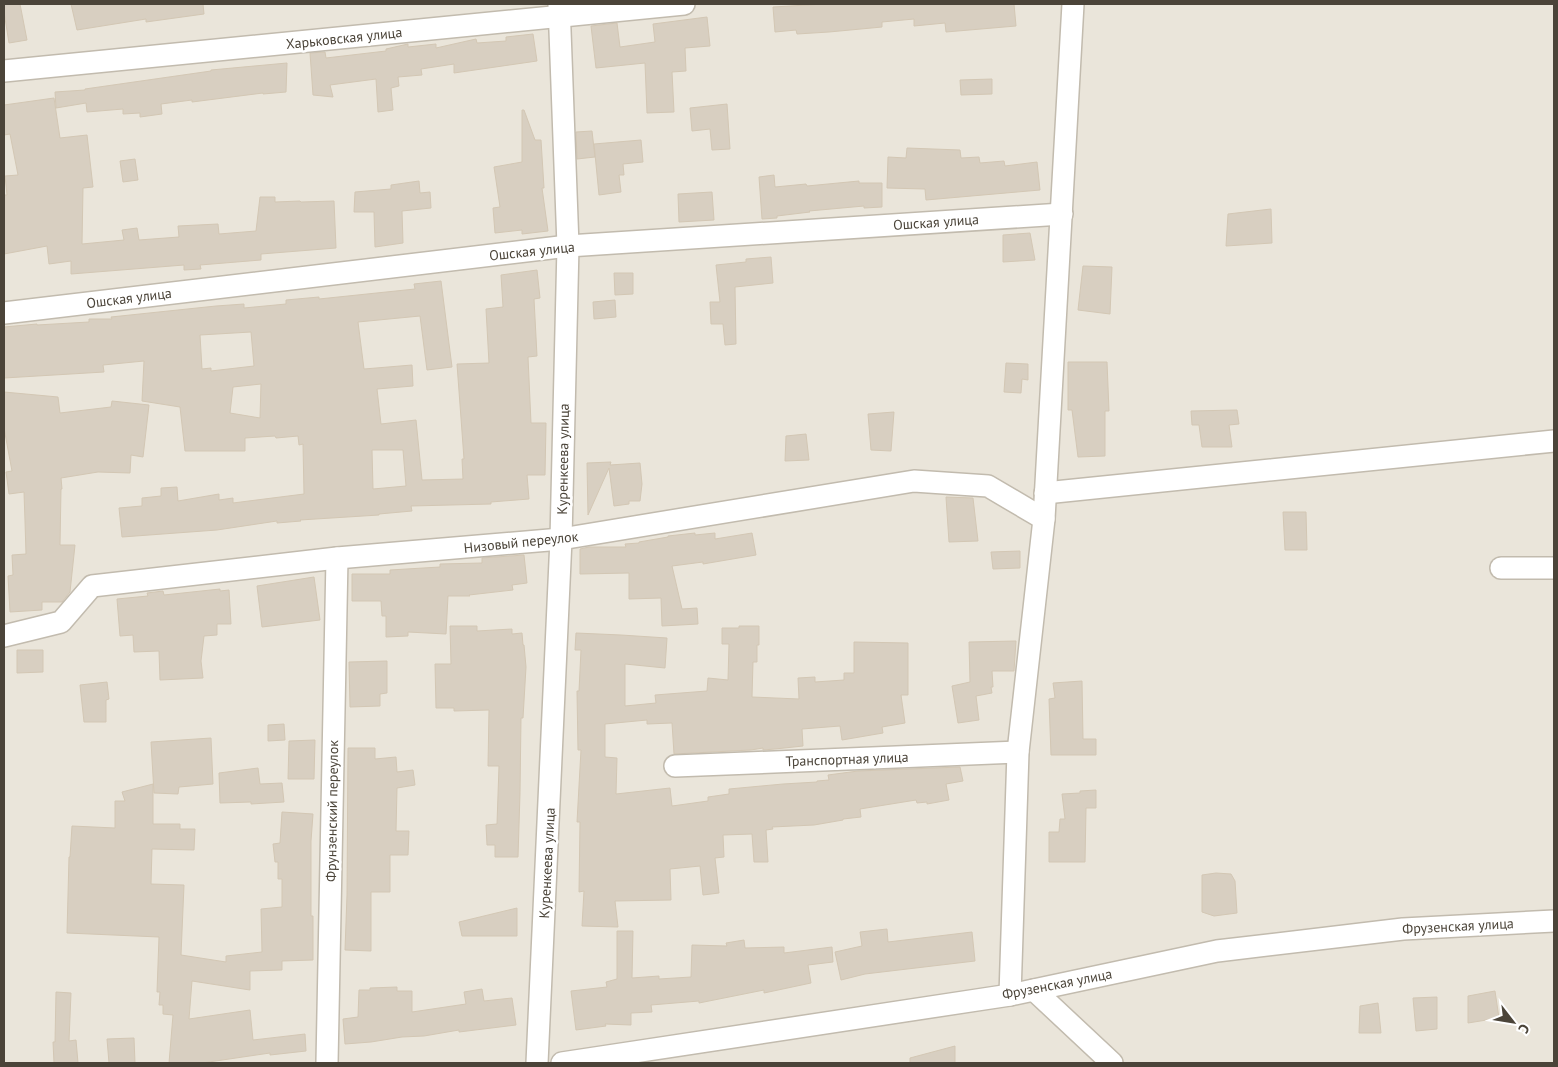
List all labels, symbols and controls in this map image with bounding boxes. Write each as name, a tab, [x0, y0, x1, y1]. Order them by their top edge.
street label: Харьковская улица	[285, 23, 403, 53]
street label: Ошская улица	[893, 210, 979, 234]
street label: Ошская улица	[488, 238, 576, 264]
street label: Ошская улица	[85, 284, 173, 312]
street label: Куренкеева улица	[553, 403, 573, 515]
street label: Низовый переулок	[463, 527, 579, 557]
street label: Фрунзенский переулок	[322, 740, 342, 882]
street label: Транспортная улица	[785, 748, 909, 770]
street label: Куренкеева улица	[535, 807, 559, 919]
street label: Фрузенская улица	[1402, 914, 1514, 938]
street label: Фрузенская улица	[1000, 965, 1114, 1003]
north arrow	[1488, 997, 1538, 1047]
text: С	[1514, 1021, 1534, 1037]

